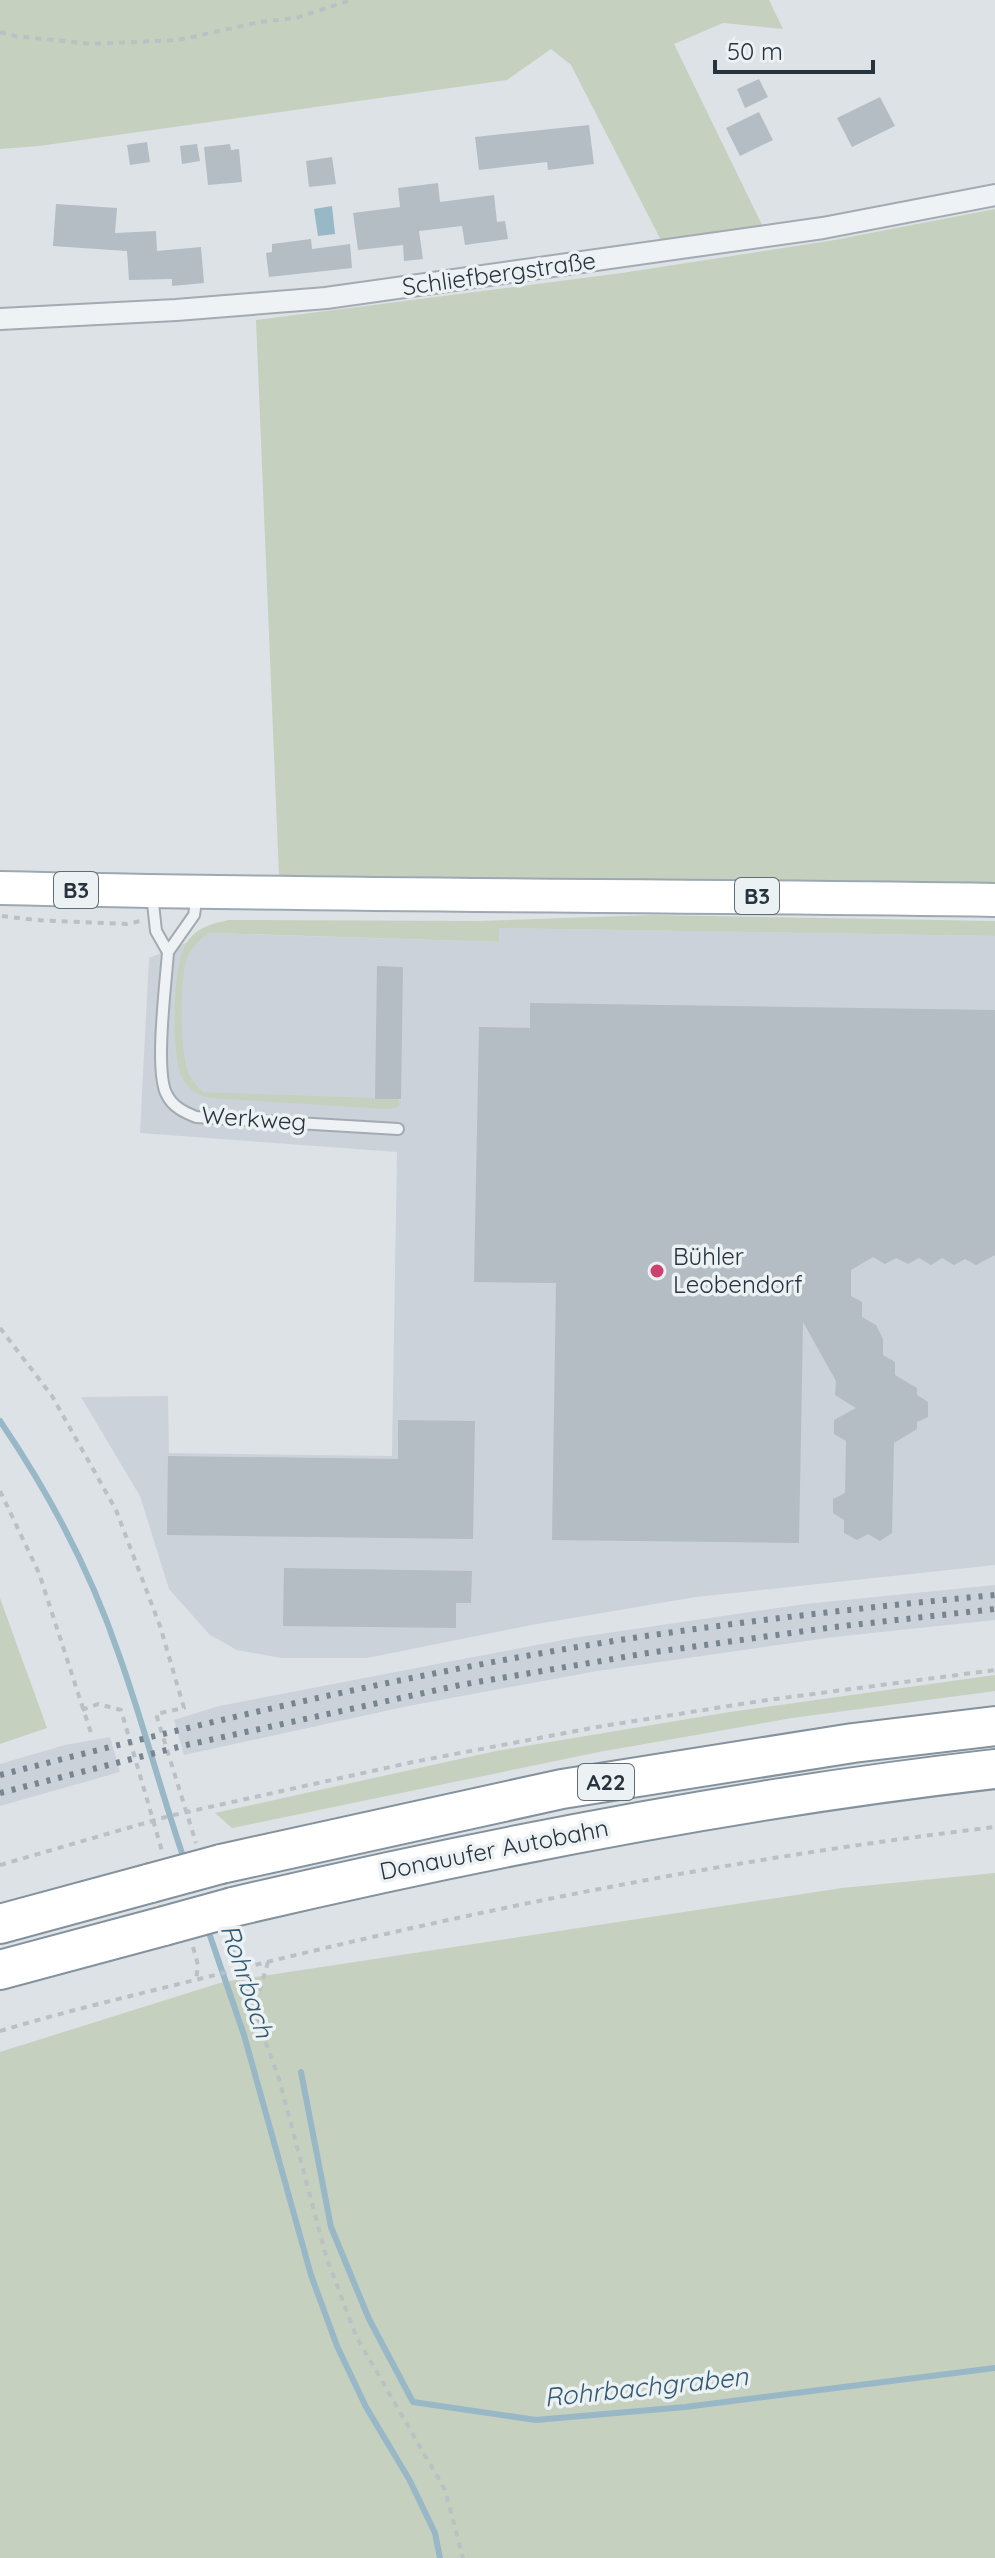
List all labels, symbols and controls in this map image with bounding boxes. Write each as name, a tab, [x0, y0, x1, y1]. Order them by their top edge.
scale bar	[715, 24, 873, 74]
text: 50 m	[727, 36, 783, 66]
street label: Schliefbergstraße	[400, 245, 598, 301]
road number: B3	[54, 872, 98, 908]
road number: B3	[735, 878, 779, 914]
street label: Werkweg	[201, 1099, 307, 1137]
place label: Bühler Leobendorf	[673, 1241, 803, 1299]
marker: Bühler Leobendorf	[648, 1262, 666, 1280]
road number: A22	[578, 1764, 634, 1800]
street label: Donauufer Autobahn	[377, 1812, 611, 1886]
water label: Rohrbach	[214, 1920, 282, 2043]
water label: Rohrbachgraben	[542, 2359, 750, 2414]

